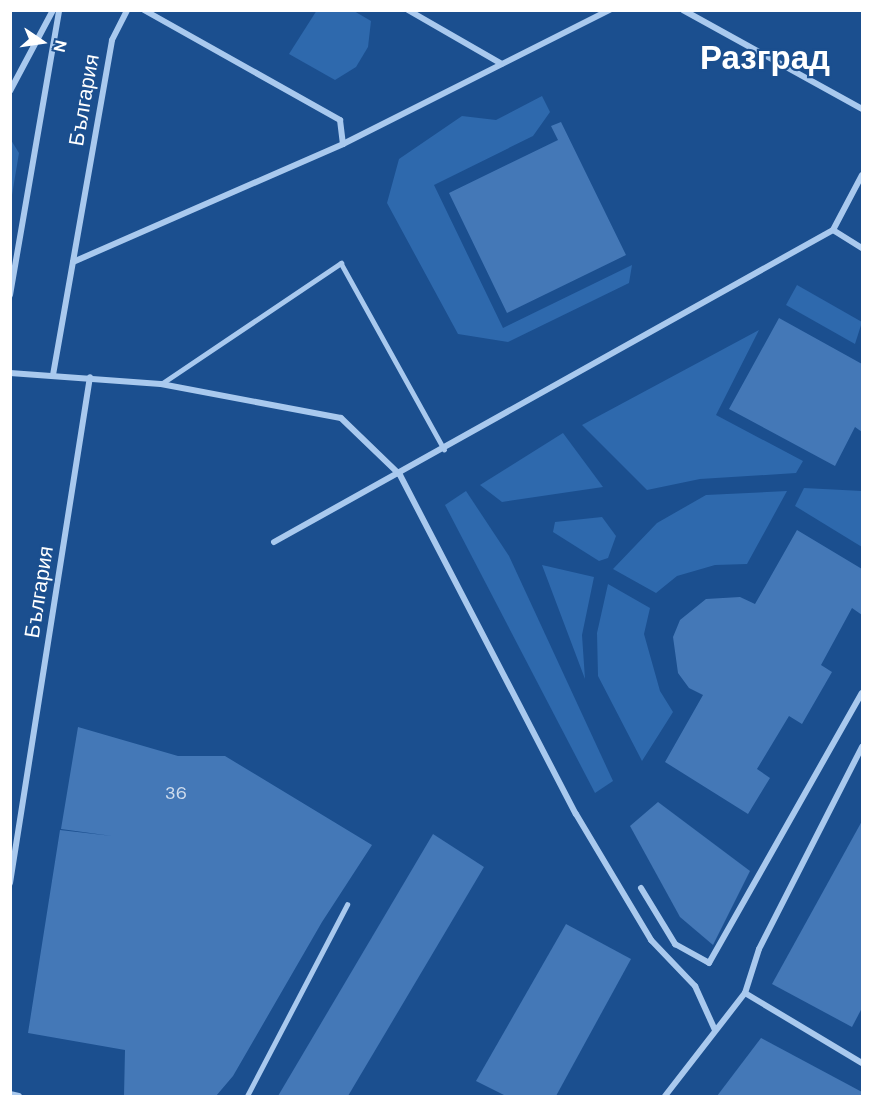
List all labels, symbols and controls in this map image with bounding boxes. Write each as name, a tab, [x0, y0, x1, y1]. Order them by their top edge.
north arrow	[12, 12, 72, 72]
text: N	[48, 38, 72, 54]
district label: Разград	[700, 38, 830, 78]
street label: България	[64, 52, 104, 148]
street label: България	[19, 544, 59, 640]
house number: 36	[165, 782, 187, 804]

